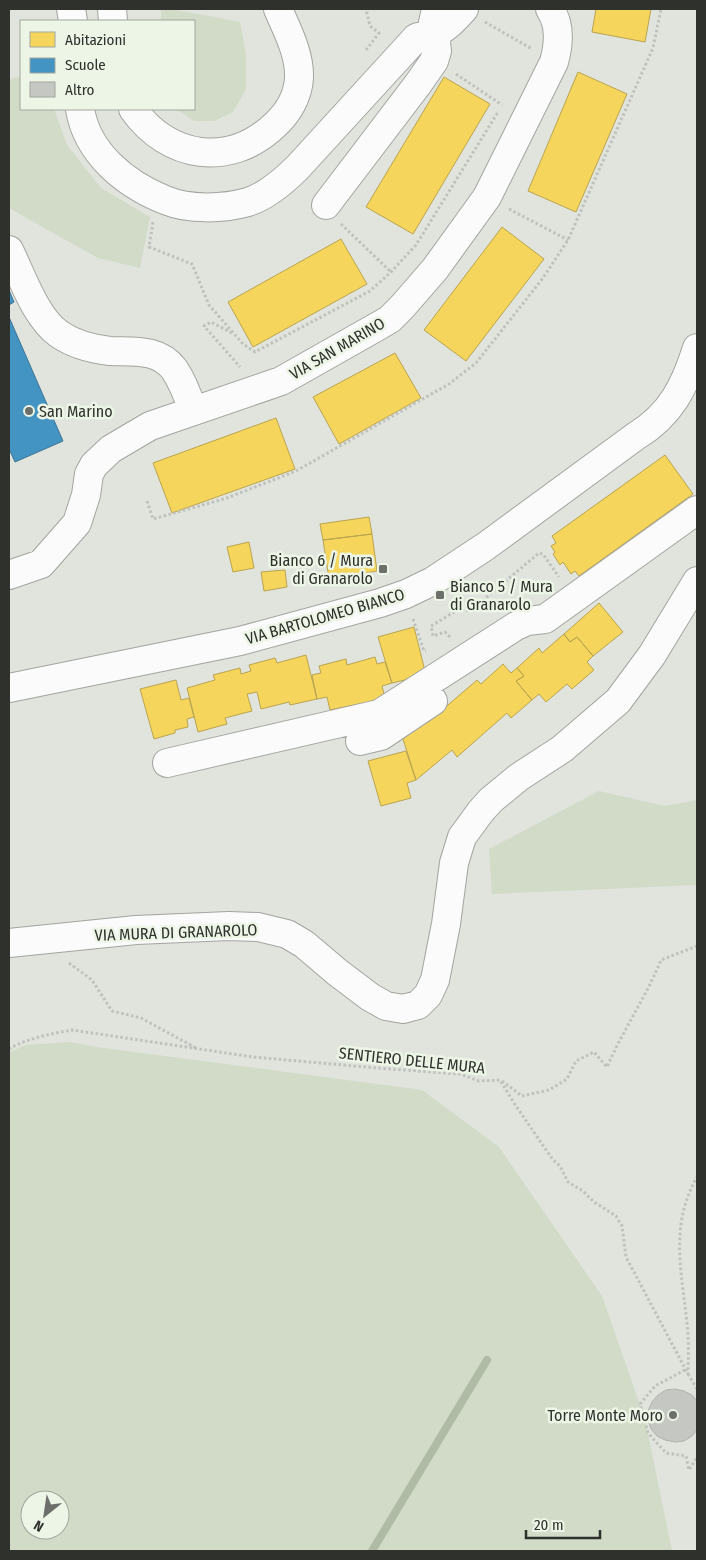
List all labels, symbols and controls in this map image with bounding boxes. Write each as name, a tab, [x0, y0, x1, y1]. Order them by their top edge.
legend	[20, 20, 195, 110]
text: Abitazioni	[65, 31, 126, 49]
text: Scuole	[65, 56, 106, 74]
text: Altro	[65, 81, 95, 99]
street label: VIA SAN MARINO	[286, 314, 388, 383]
place label: San Marino	[39, 402, 113, 421]
marker: San Marino	[23, 405, 35, 417]
place label: Bianco 6 / Mura di Granarolo	[270, 551, 373, 588]
marker: Bianco 6 / Mura di Granarolo	[377, 563, 389, 575]
place label: Bianco 5 / Mura di Granarolo	[450, 577, 553, 614]
street label: VIA BARTOLOMEO BIANCO	[243, 585, 407, 648]
marker: Bianco 5 / Mura di Granarolo	[434, 589, 446, 601]
street label: VIA MURA DI GRANAROLO	[94, 920, 258, 945]
street label: SENTIERO DELLE MURA	[338, 1043, 487, 1078]
place label: Torre Monte Moro	[547, 1406, 663, 1425]
marker: Torre Monte Moro	[667, 1409, 679, 1421]
north arrow	[20, 1490, 70, 1540]
scale bar	[526, 1508, 600, 1540]
text: N	[31, 1516, 47, 1535]
text: 20 m	[534, 1516, 564, 1534]

